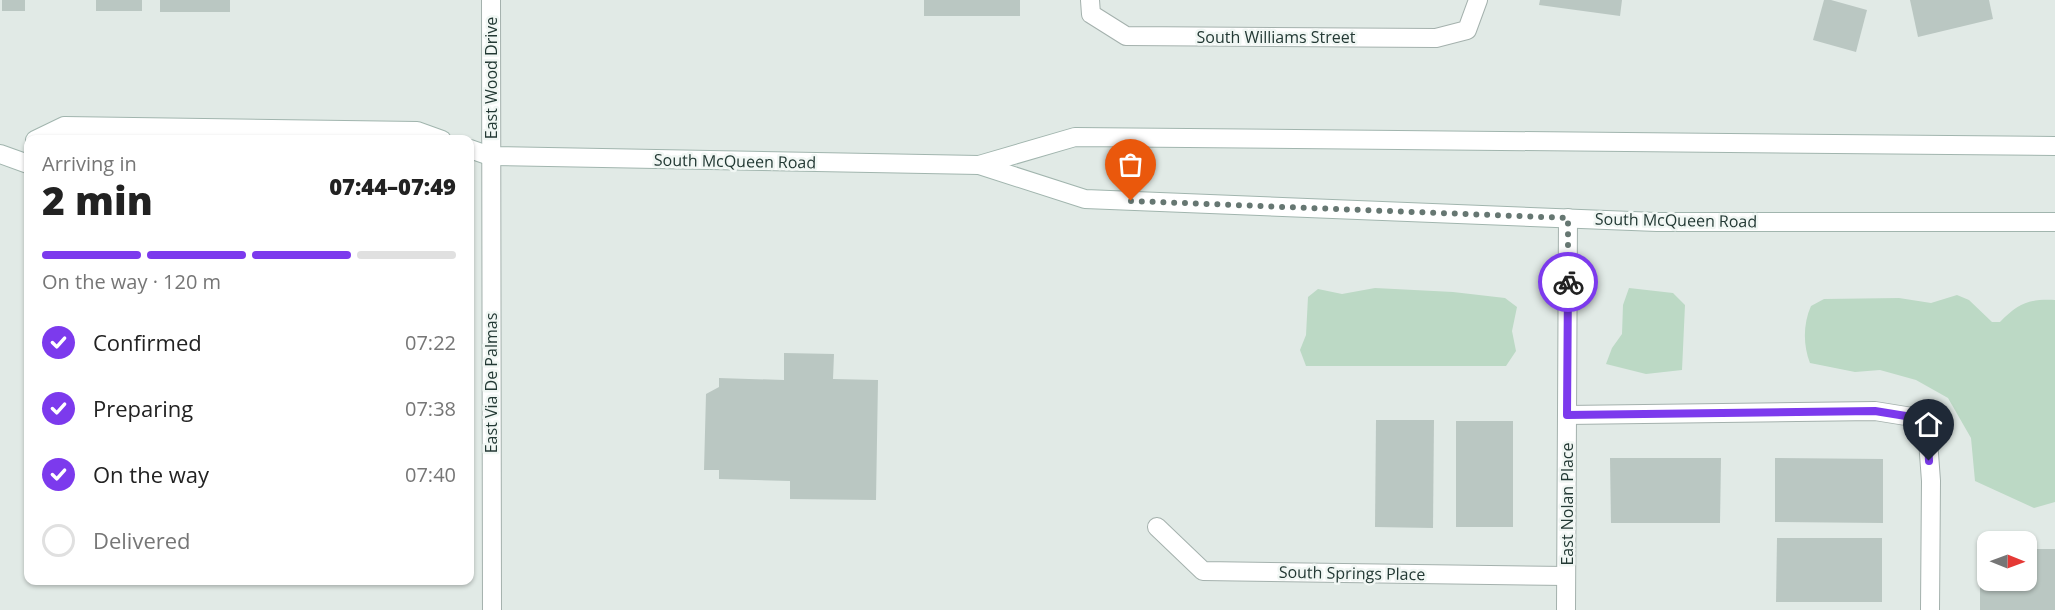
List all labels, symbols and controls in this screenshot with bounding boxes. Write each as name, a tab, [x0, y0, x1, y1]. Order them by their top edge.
street label: East Wood Drive	[480, 17, 502, 139]
street label: South Williams Street	[1197, 26, 1356, 48]
pin	[1105, 139, 1156, 201]
icon: bag	[1114, 148, 1147, 181]
street label: South McQueen Road	[654, 149, 816, 173]
text: Arriving in	[42, 150, 137, 177]
text: 07:44–07:49	[329, 171, 456, 201]
text: 2 min	[42, 173, 153, 226]
street label: South McQueen Road	[1595, 208, 1757, 232]
courier	[1538, 252, 1598, 312]
icon: bike	[1552, 266, 1585, 299]
text: On the way · 120 m	[42, 268, 221, 295]
street label: East Via De Palmas	[480, 313, 502, 453]
icon: check	[42, 326, 75, 359]
text: Confirmed	[93, 327, 202, 357]
text: 07:22	[405, 329, 456, 356]
icon: check	[42, 392, 75, 425]
text: Preparing	[93, 393, 193, 423]
text: 07:38	[405, 395, 456, 422]
pin	[1903, 399, 1954, 461]
icon: home	[1912, 408, 1945, 441]
street label: East Nolan Place	[1556, 442, 1578, 566]
icon: check	[42, 458, 75, 491]
text: On the way	[93, 459, 209, 489]
text: 07:40	[405, 461, 456, 488]
text: Delivered	[93, 525, 191, 555]
north arrow	[1977, 531, 2037, 591]
map controls	[1977, 531, 2037, 591]
street label: South Springs Place	[1279, 561, 1425, 585]

